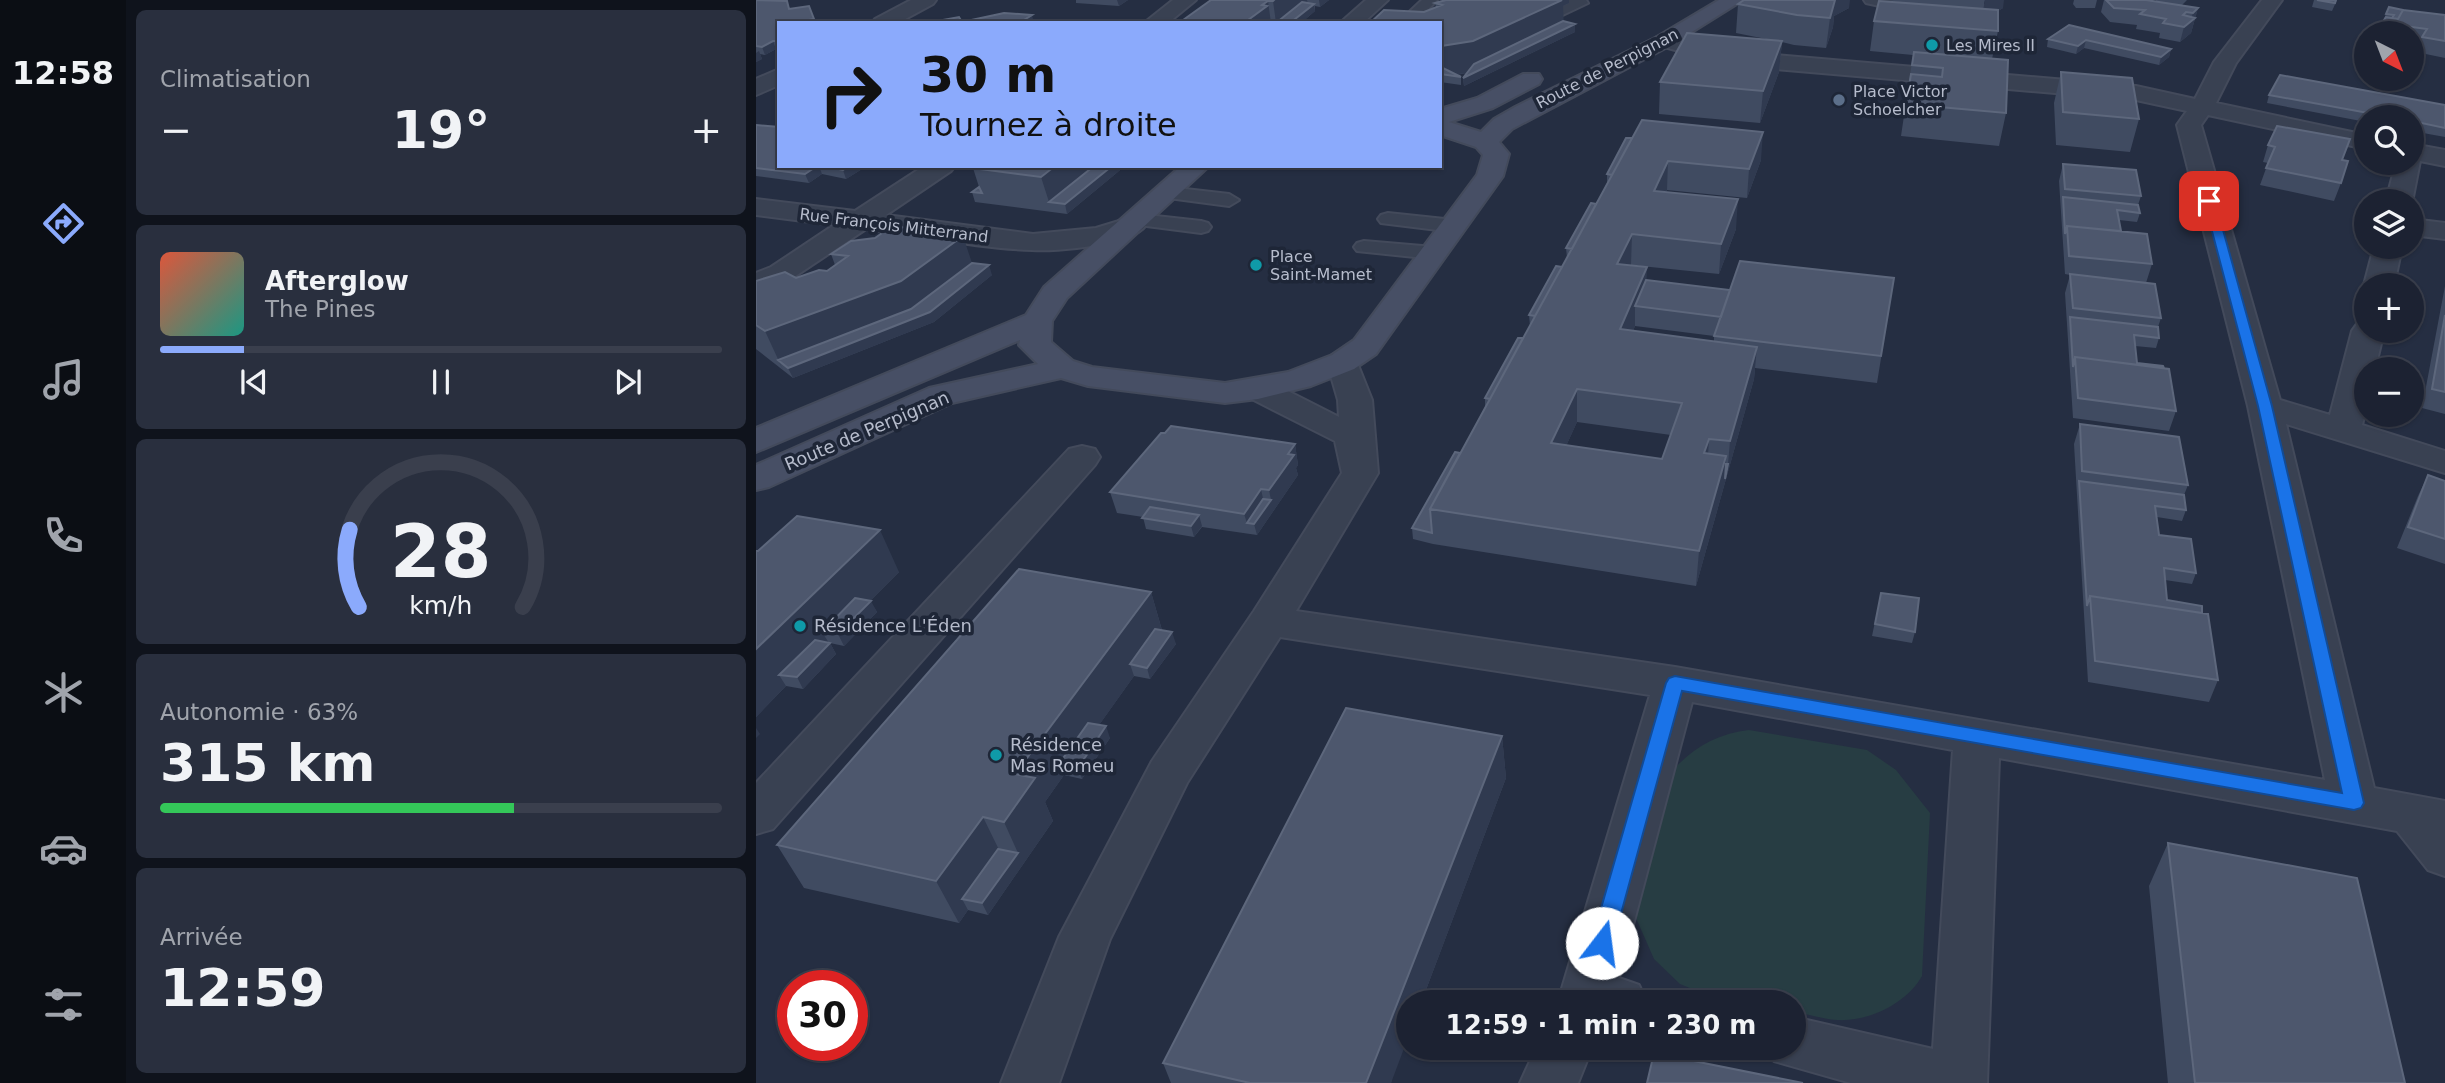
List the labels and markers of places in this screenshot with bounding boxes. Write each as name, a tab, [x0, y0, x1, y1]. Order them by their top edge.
place label: Les Mires II	[1946, 36, 2035, 55]
marker: Les Mires II	[1924, 37, 1940, 53]
place label: Place Victor Schoelcher	[1853, 82, 1948, 119]
marker: Place Victor Schoelcher	[1831, 92, 1847, 108]
pin	[2179, 171, 2239, 231]
place label: Place Saint-Mamet	[1270, 247, 1372, 284]
marker: Place Saint-Mamet	[1248, 257, 1264, 273]
place label: Résidence L'Éden	[814, 615, 972, 636]
marker: Résidence L'Éden	[792, 618, 808, 634]
place label: Résidence Mas Romeu	[1010, 734, 1114, 776]
marker: Résidence Mas Romeu	[988, 747, 1004, 763]

